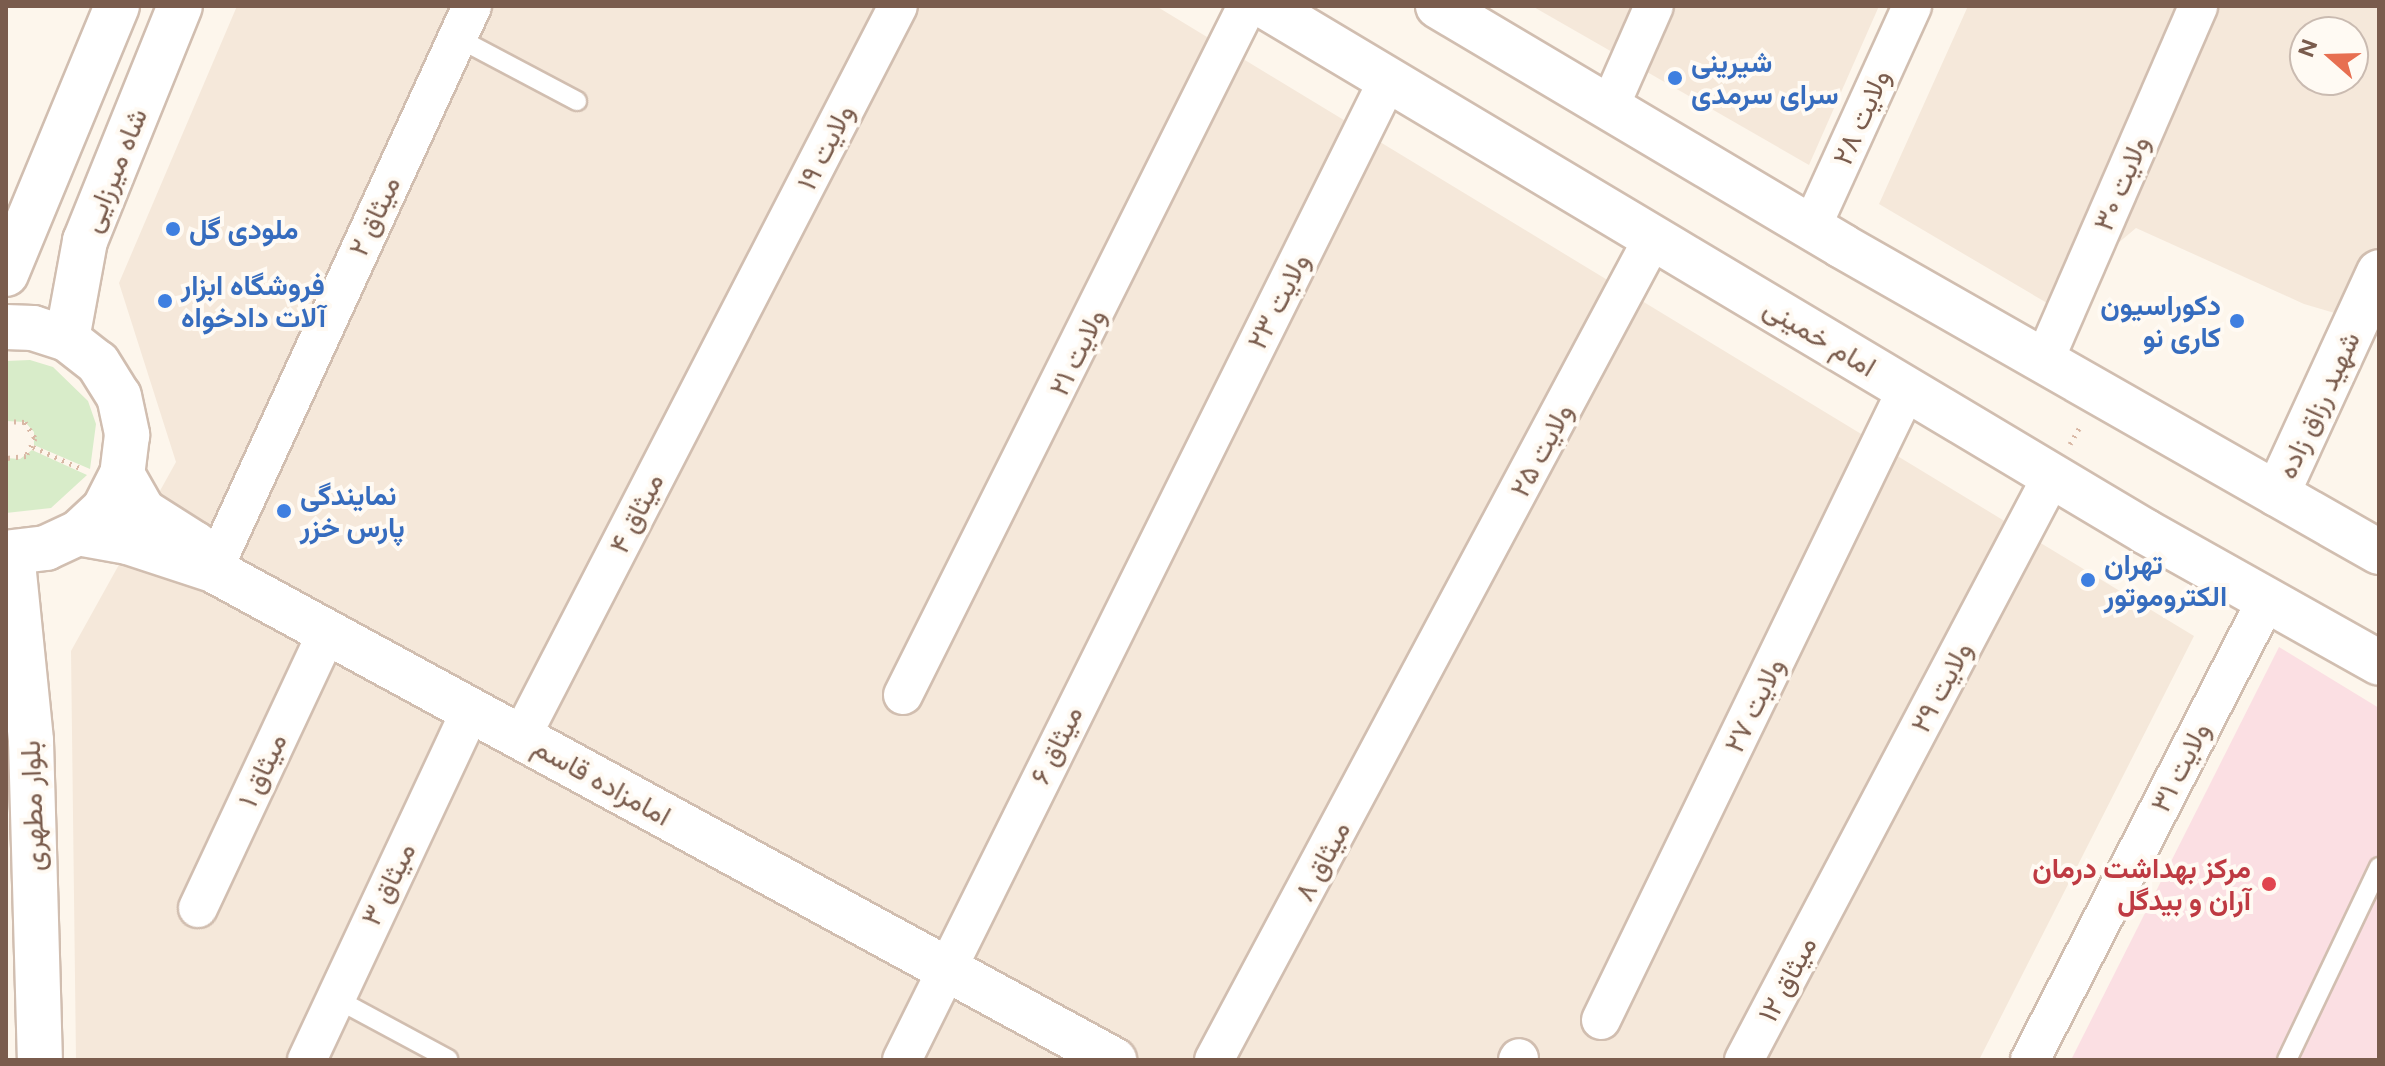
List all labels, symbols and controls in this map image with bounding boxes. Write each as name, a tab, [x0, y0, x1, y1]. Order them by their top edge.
north arrow	[2289, 16, 2369, 96]
text: N	[2292, 36, 2323, 61]
place label: شیرینی سرای سرمدی	[1691, 45, 1839, 111]
street label: ولایت ۲۸	[1825, 64, 1897, 170]
marker: شیرینی سرای سرمدی	[1666, 69, 1684, 87]
street label: ولایت ۱۹	[789, 99, 861, 195]
street label: شاه میرزایی	[74, 103, 154, 237]
street label: ولایت ۳۰	[2086, 130, 2156, 236]
street label: میثاق ۲	[341, 171, 407, 261]
place label: ملودی گل	[189, 212, 298, 246]
marker: ملودی گل	[164, 220, 182, 238]
street label: ولایت ۲۳	[1240, 247, 1316, 355]
place label: فروشگاه ابزار آلات دادخواه	[181, 268, 326, 334]
place label: دکوراسیون کاری نو	[2100, 288, 2221, 354]
street label: امام خمینی	[1758, 290, 1882, 384]
marker: فروشگاه ابزار آلات دادخواه	[156, 292, 174, 310]
street label: ولایت ۲۱	[1042, 303, 1112, 401]
marker: دکوراسیون کاری نو	[2228, 312, 2246, 330]
street label: شهید رزاق زاده	[2269, 326, 2367, 484]
street label: ولایت ۲۵	[1502, 397, 1580, 503]
street label: میثاق ۴	[602, 467, 670, 559]
place label: نمایندگی پارس خزر	[300, 478, 405, 544]
marker: نمایندگی پارس خزر	[275, 502, 293, 520]
place label: تهران الکتروموتور	[2104, 547, 2227, 613]
marker: تهران الکتروموتور	[2079, 571, 2097, 589]
street label: ولایت ۲۹	[1903, 636, 1979, 738]
street label: ولایت ۲۷	[1717, 652, 1791, 758]
street label: میثاق ۶	[1023, 700, 1089, 790]
street label: ولایت ۳۱	[2143, 716, 2217, 818]
street label: میثاق ۱	[230, 728, 294, 812]
street label: امامزاده قاسم	[527, 729, 677, 833]
street label: بلوار مطهری	[13, 740, 51, 872]
street label: میثاق ۸	[1287, 815, 1357, 907]
street label: میثاق ۳	[354, 837, 422, 931]
place label: مرکز بهداشت درمان آران و بیدگل	[2032, 851, 2251, 917]
marker: مرکز بهداشت درمان آران و بیدگل	[2258, 873, 2280, 895]
street label: میثاق ۱۲	[1751, 930, 1823, 1028]

